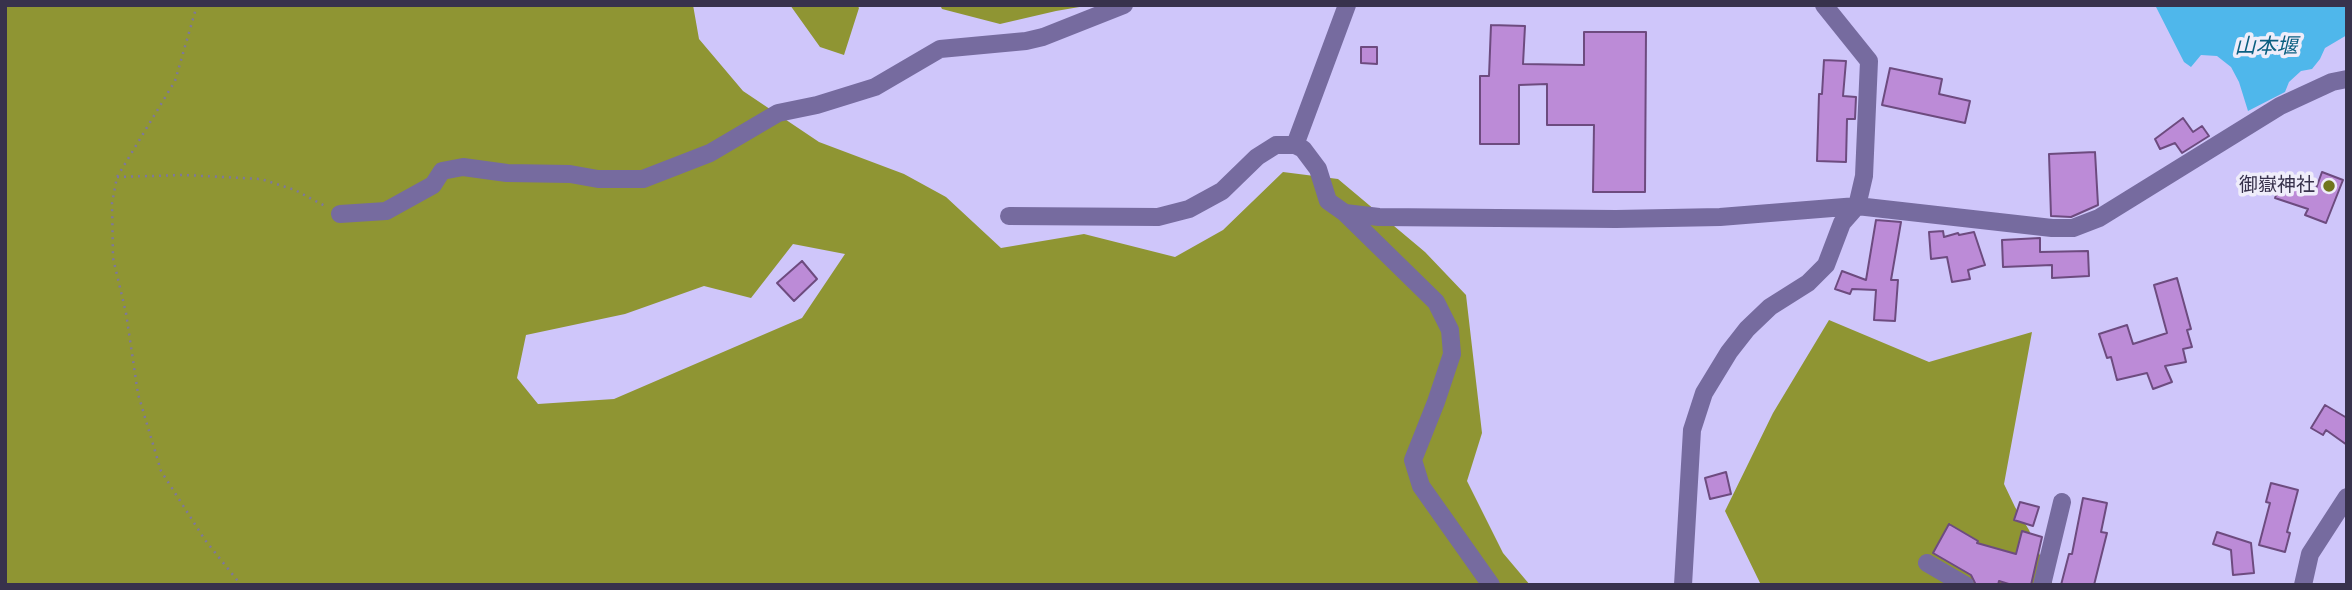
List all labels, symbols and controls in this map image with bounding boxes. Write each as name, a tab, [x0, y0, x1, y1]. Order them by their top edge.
water label: 山本堰	[2235, 34, 2297, 60]
place label: 御嶽神社	[2239, 175, 2315, 197]
marker: 御嶽神社	[2321, 178, 2337, 194]

